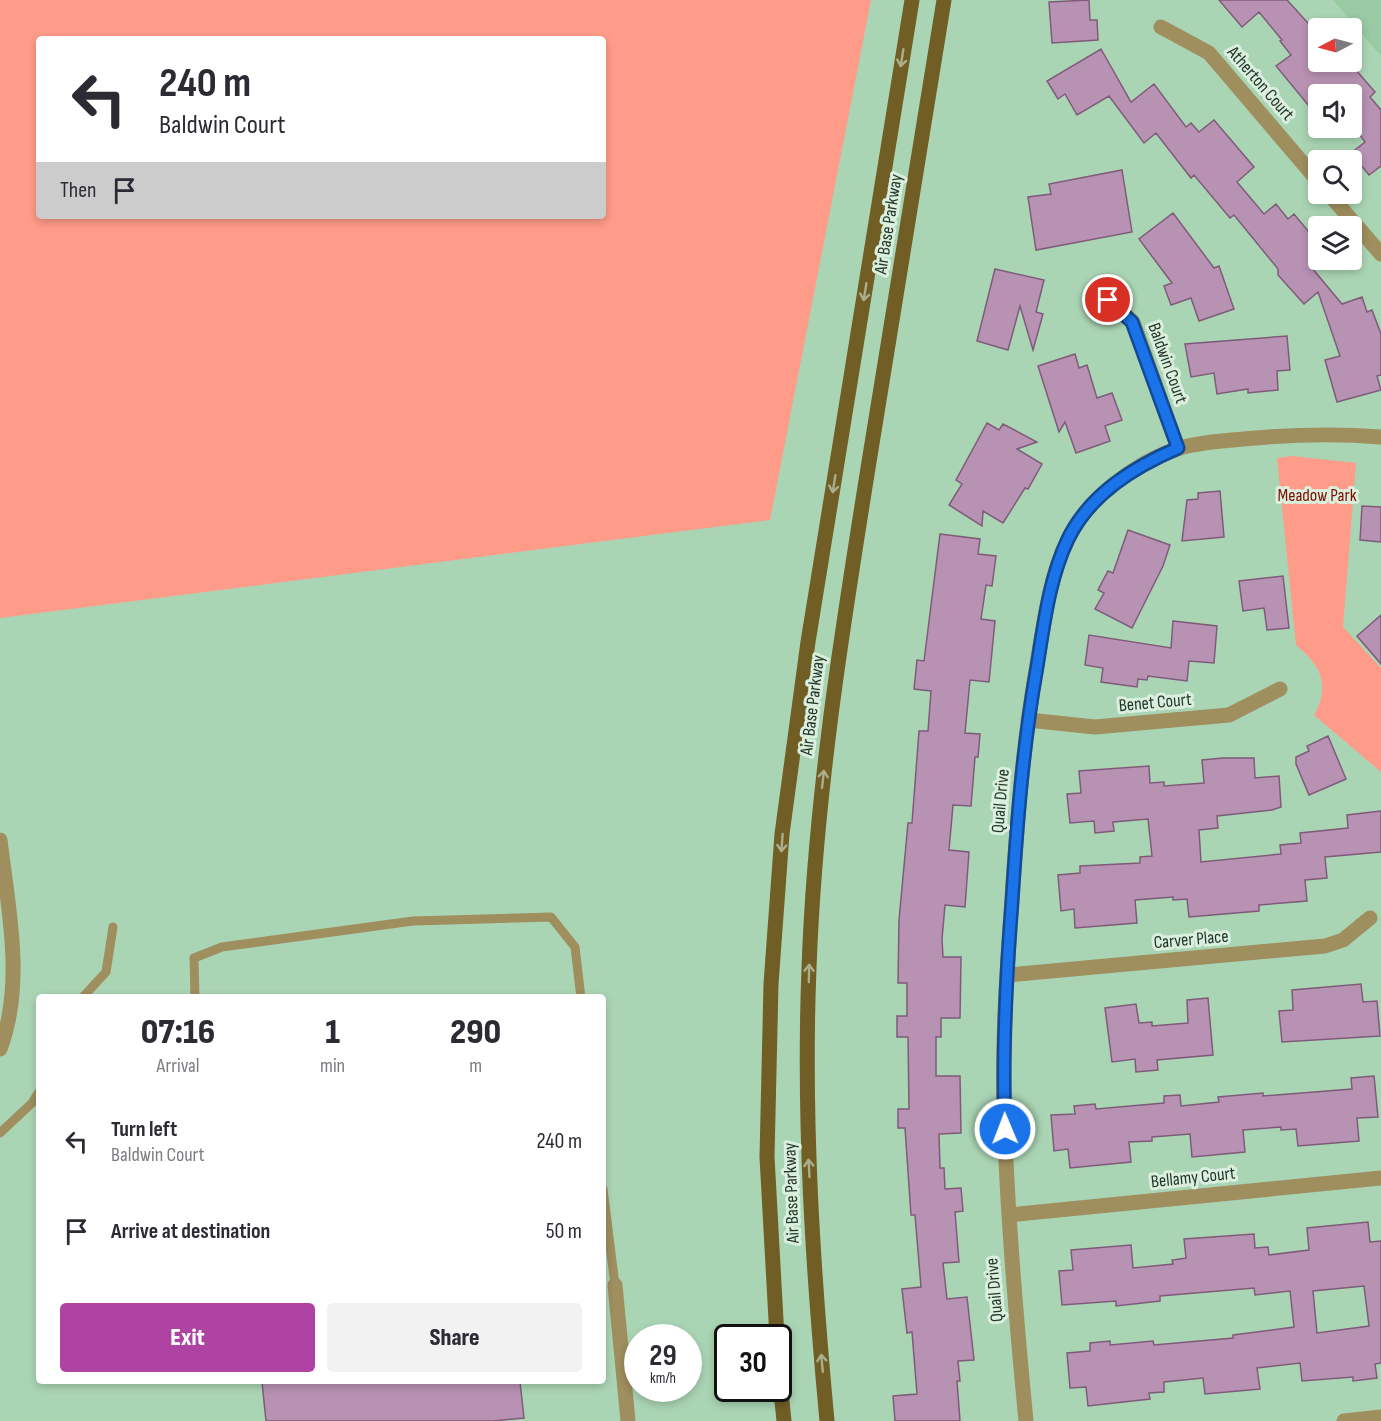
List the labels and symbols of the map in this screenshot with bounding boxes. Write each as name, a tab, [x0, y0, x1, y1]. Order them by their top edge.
north arrow	[1308, 18, 1362, 72]
street label: Atherton Court	[1222, 41, 1299, 125]
one-way arrow	[897, 47, 908, 67]
street label: Air Base Parkway	[870, 173, 907, 276]
pin	[1082, 274, 1133, 325]
one-way arrow	[859, 281, 870, 301]
street label: Baldwin Court	[1143, 320, 1192, 407]
one-way arrow	[828, 474, 839, 494]
park label: Meadow Park	[1277, 485, 1357, 506]
street label: Air Base Parkway	[796, 654, 829, 757]
street label: Benet Court	[1118, 689, 1193, 716]
street label: Quail Drive	[987, 768, 1014, 834]
one-way arrow	[818, 769, 829, 789]
one-way arrow	[776, 833, 787, 853]
street label: Carver Place	[1153, 926, 1229, 953]
one-way arrow	[803, 964, 814, 984]
position arrow	[973, 1097, 1037, 1161]
street label: Air Base Parkway	[779, 1142, 804, 1245]
one-way arrow	[803, 1159, 814, 1179]
street label: Bellamy Court	[1150, 1163, 1237, 1192]
street label: Quail Drive	[981, 1257, 1008, 1323]
speed limit sign: 30	[714, 1324, 792, 1402]
one-way arrow	[816, 1353, 827, 1373]

